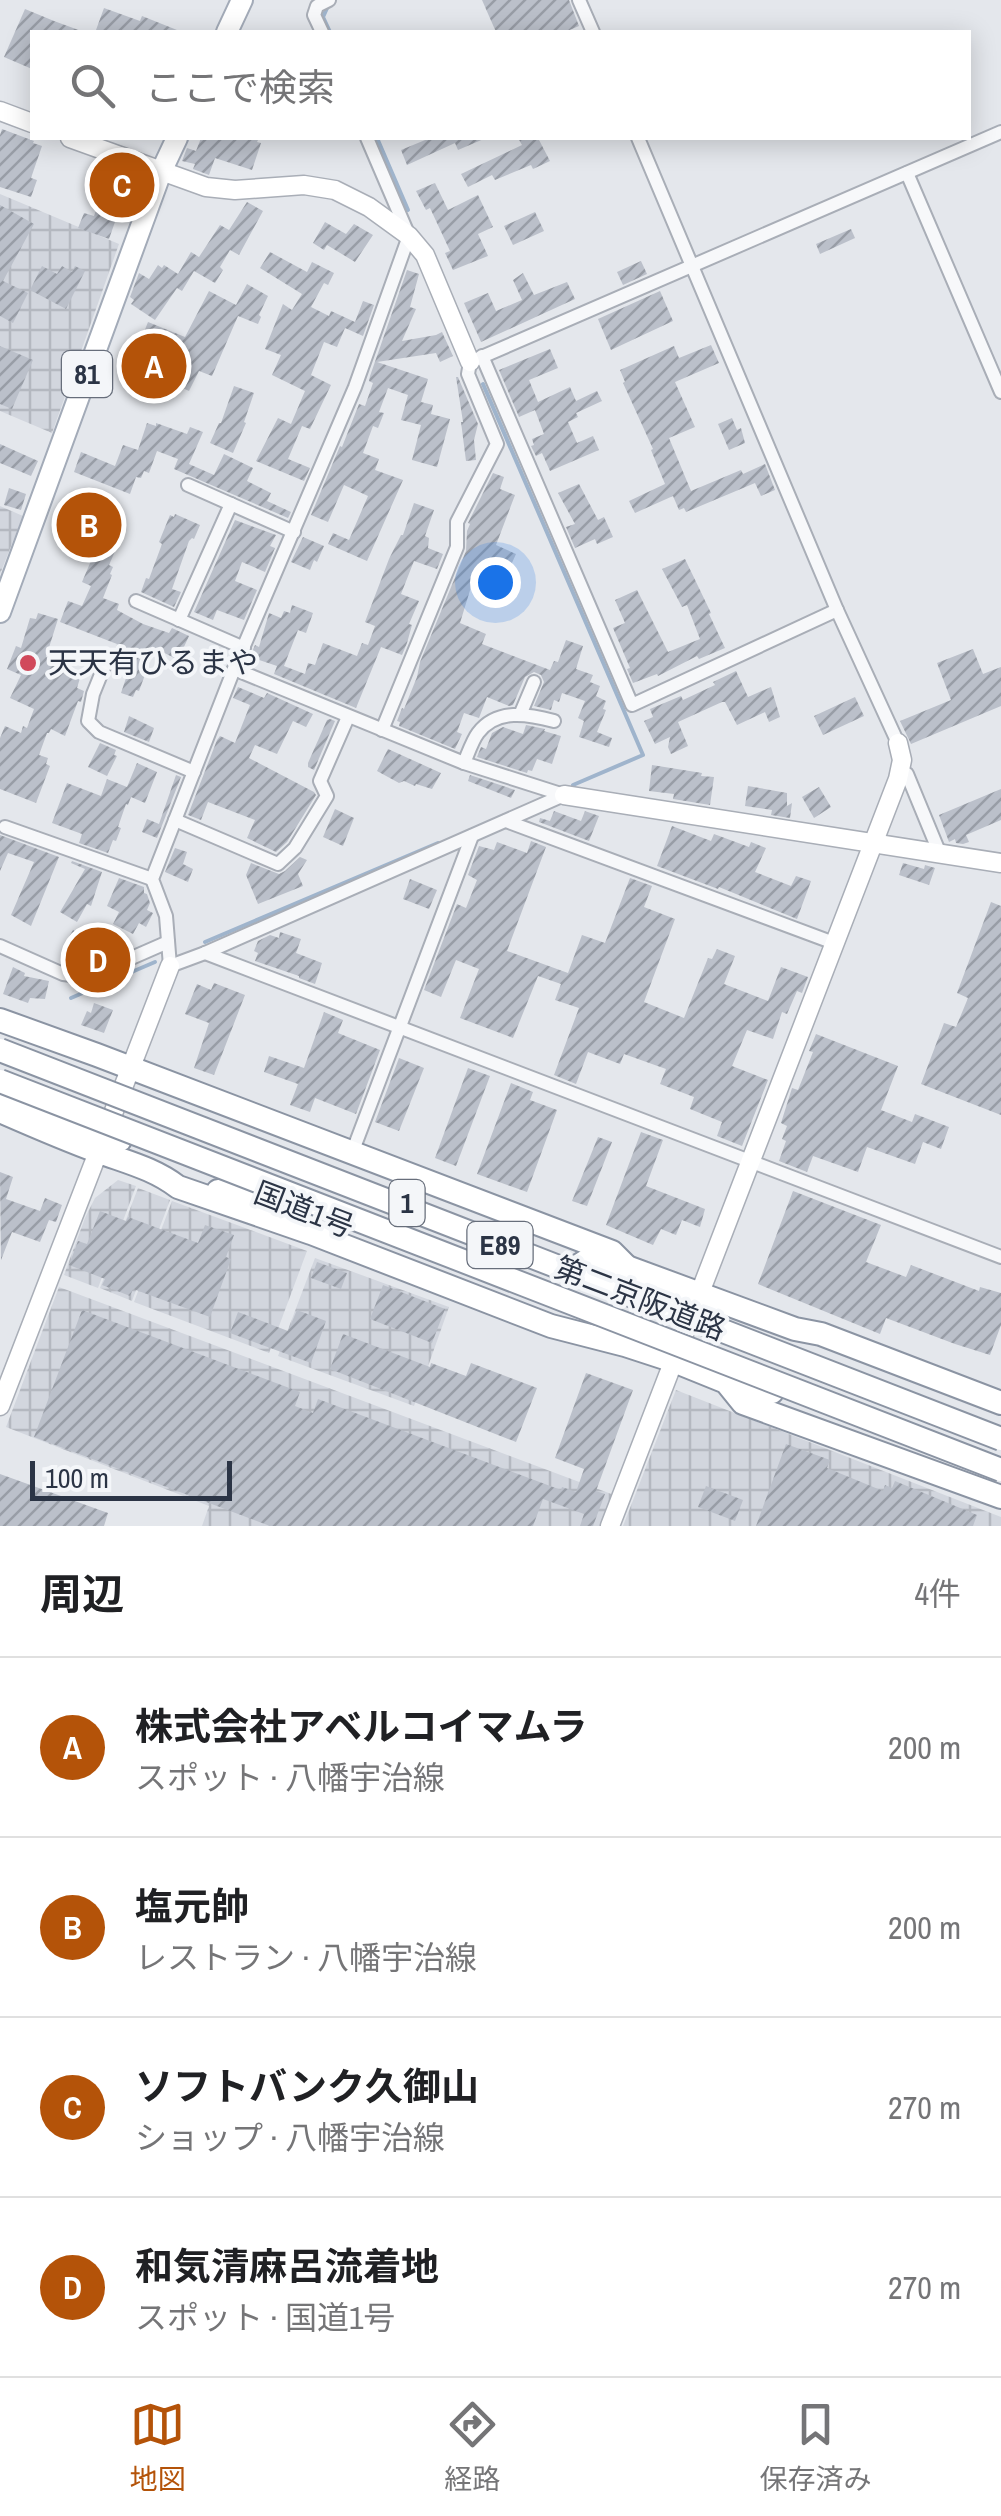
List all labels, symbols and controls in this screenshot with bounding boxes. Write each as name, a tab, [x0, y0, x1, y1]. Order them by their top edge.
search box	[30, 30, 971, 140]
icon: search	[65, 58, 120, 113]
text: ここで検索	[145, 62, 335, 113]
pin: C	[90, 148, 154, 222]
pin: A	[122, 328, 186, 404]
road number: 81	[62, 351, 112, 397]
pin: B	[56, 488, 122, 562]
your location	[470, 557, 521, 608]
place label: 天天有ひるまや	[48, 642, 258, 682]
marker: 天天有ひるまや	[17, 652, 39, 674]
pin: D	[66, 922, 130, 998]
street label: 国道1号	[249, 1172, 360, 1246]
road number: 1	[390, 1180, 424, 1226]
road number: E89	[468, 1222, 532, 1268]
street label: 第二京阪道路	[549, 1247, 732, 1349]
scale bar	[30, 1456, 232, 1500]
text: 100 m	[45, 1459, 109, 1497]
text: 周辺	[40, 1566, 124, 1622]
text: 4件	[914, 1572, 961, 1615]
text: 株式会社アベルコイマムラ	[135, 1701, 588, 1752]
text: A	[63, 1726, 82, 1769]
text: 200 m	[888, 1726, 961, 1769]
text: スポット · 八幡宇治線	[135, 1756, 445, 1799]
text: 塩元帥	[135, 1881, 249, 1932]
text: B	[63, 1906, 82, 1949]
text: 200 m	[888, 1906, 961, 1949]
text: レストラン · 八幡宇治線	[135, 1936, 477, 1979]
text: ソフトバンク久御山	[135, 2061, 479, 2112]
text: C	[63, 2086, 82, 2129]
text: 270 m	[888, 2086, 961, 2129]
text: ショップ · 八幡宇治線	[135, 2116, 445, 2159]
text: 和気清麻呂流着地	[135, 2241, 439, 2292]
text: D	[63, 2266, 82, 2309]
text: 270 m	[888, 2266, 961, 2309]
text: スポット · 国道1号	[135, 2296, 395, 2339]
tab: 地図	[129, 2397, 186, 2498]
tab: 経路	[444, 2397, 501, 2498]
tab: 保存済み	[759, 2397, 872, 2498]

